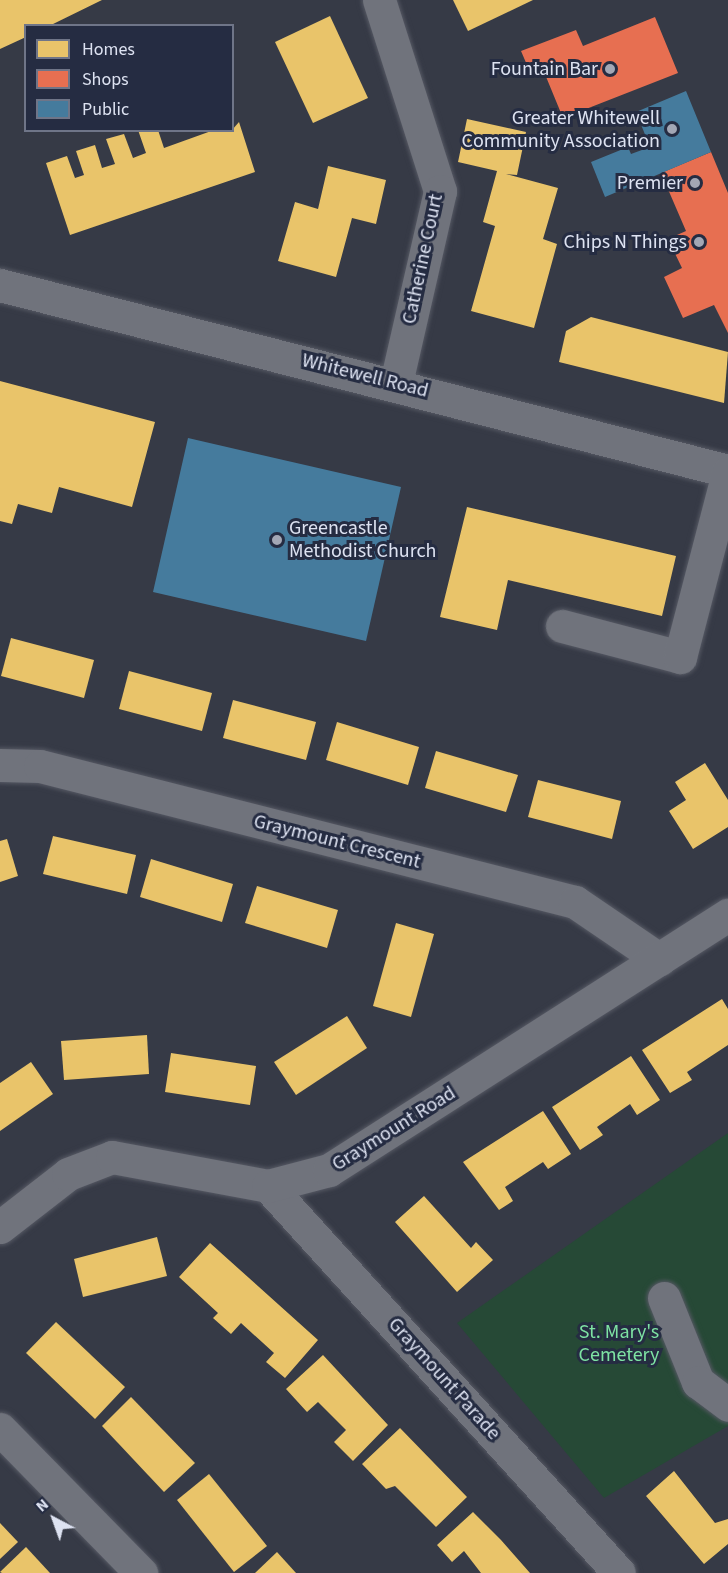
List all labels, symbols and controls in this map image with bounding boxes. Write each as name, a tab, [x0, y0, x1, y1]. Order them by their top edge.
legend	[24, 24, 234, 132]
text: Homes	[82, 37, 135, 62]
place label: Fountain Bar	[491, 57, 598, 81]
marker: Fountain Bar	[603, 62, 617, 76]
text: Shops	[82, 67, 129, 92]
text: Public	[82, 97, 129, 122]
place label: Greater Whitewell Community Association	[462, 106, 660, 153]
marker: Greater Whitewell Community Association	[665, 122, 679, 136]
place label: Premier	[617, 171, 683, 195]
marker: Premier	[688, 176, 702, 190]
street label: Catherine Court	[398, 192, 448, 326]
place label: Chips N Things	[563, 230, 687, 254]
marker: Chips N Things	[692, 235, 706, 249]
street label: Whitewell Road	[299, 349, 431, 403]
place label: Greencastle Methodist Church	[289, 516, 436, 563]
marker: Greencastle Methodist Church	[270, 533, 284, 547]
street label: Graymount Crescent	[251, 810, 423, 874]
street label: Graymount Road	[328, 1081, 460, 1177]
street label: Graymount Parade	[383, 1313, 505, 1445]
park label: St. Mary's Cemetery	[579, 1321, 659, 1368]
north arrow	[24, 1489, 84, 1549]
text: N	[31, 1494, 53, 1517]

